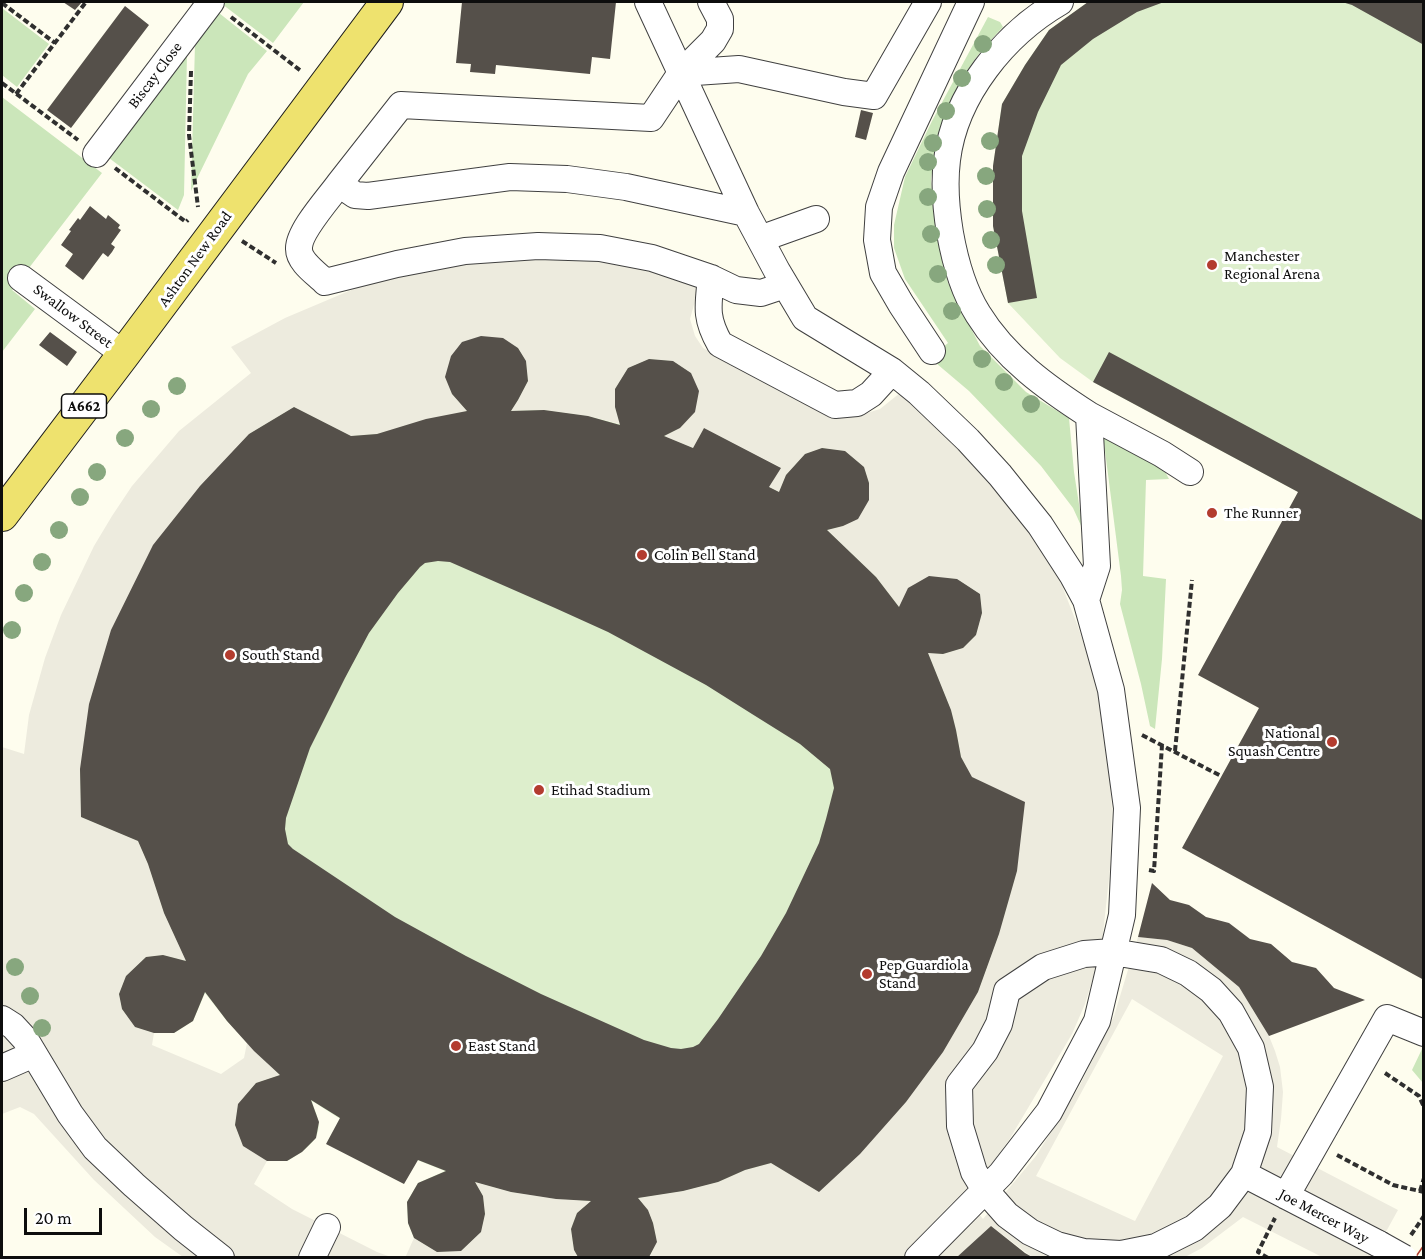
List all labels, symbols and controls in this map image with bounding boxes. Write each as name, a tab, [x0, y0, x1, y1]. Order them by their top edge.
street label: Biscay Close	[124, 38, 186, 112]
street label: Ashton New Road	[154, 208, 236, 310]
place label: Manchester Regional Arena	[1224, 246, 1320, 284]
marker: Manchester Regional Arena	[1205, 258, 1219, 272]
street label: Swallow Street	[29, 280, 117, 352]
road number: A662	[62, 394, 106, 418]
place label: The Runner	[1224, 503, 1298, 523]
marker: The Runner	[1205, 506, 1219, 520]
place label: Colin Bell Stand	[654, 545, 756, 565]
marker: Colin Bell Stand	[635, 548, 649, 562]
place label: South Stand	[242, 645, 320, 665]
marker: South Stand	[223, 648, 237, 662]
place label: National Squash Centre	[1228, 723, 1320, 761]
marker: National Squash Centre	[1325, 735, 1339, 749]
place label: Etihad Stadium	[551, 780, 651, 800]
marker: Etihad Stadium	[532, 783, 546, 797]
place label: Pep Guardiola Stand	[879, 955, 969, 993]
marker: Pep Guardiola Stand	[860, 967, 874, 981]
place label: East Stand	[468, 1036, 536, 1056]
marker: East Stand	[449, 1039, 463, 1053]
street label: Joe Mercer Way	[1276, 1184, 1372, 1248]
scale bar	[27, 1196, 105, 1234]
text: 20 m	[35, 1208, 72, 1228]

